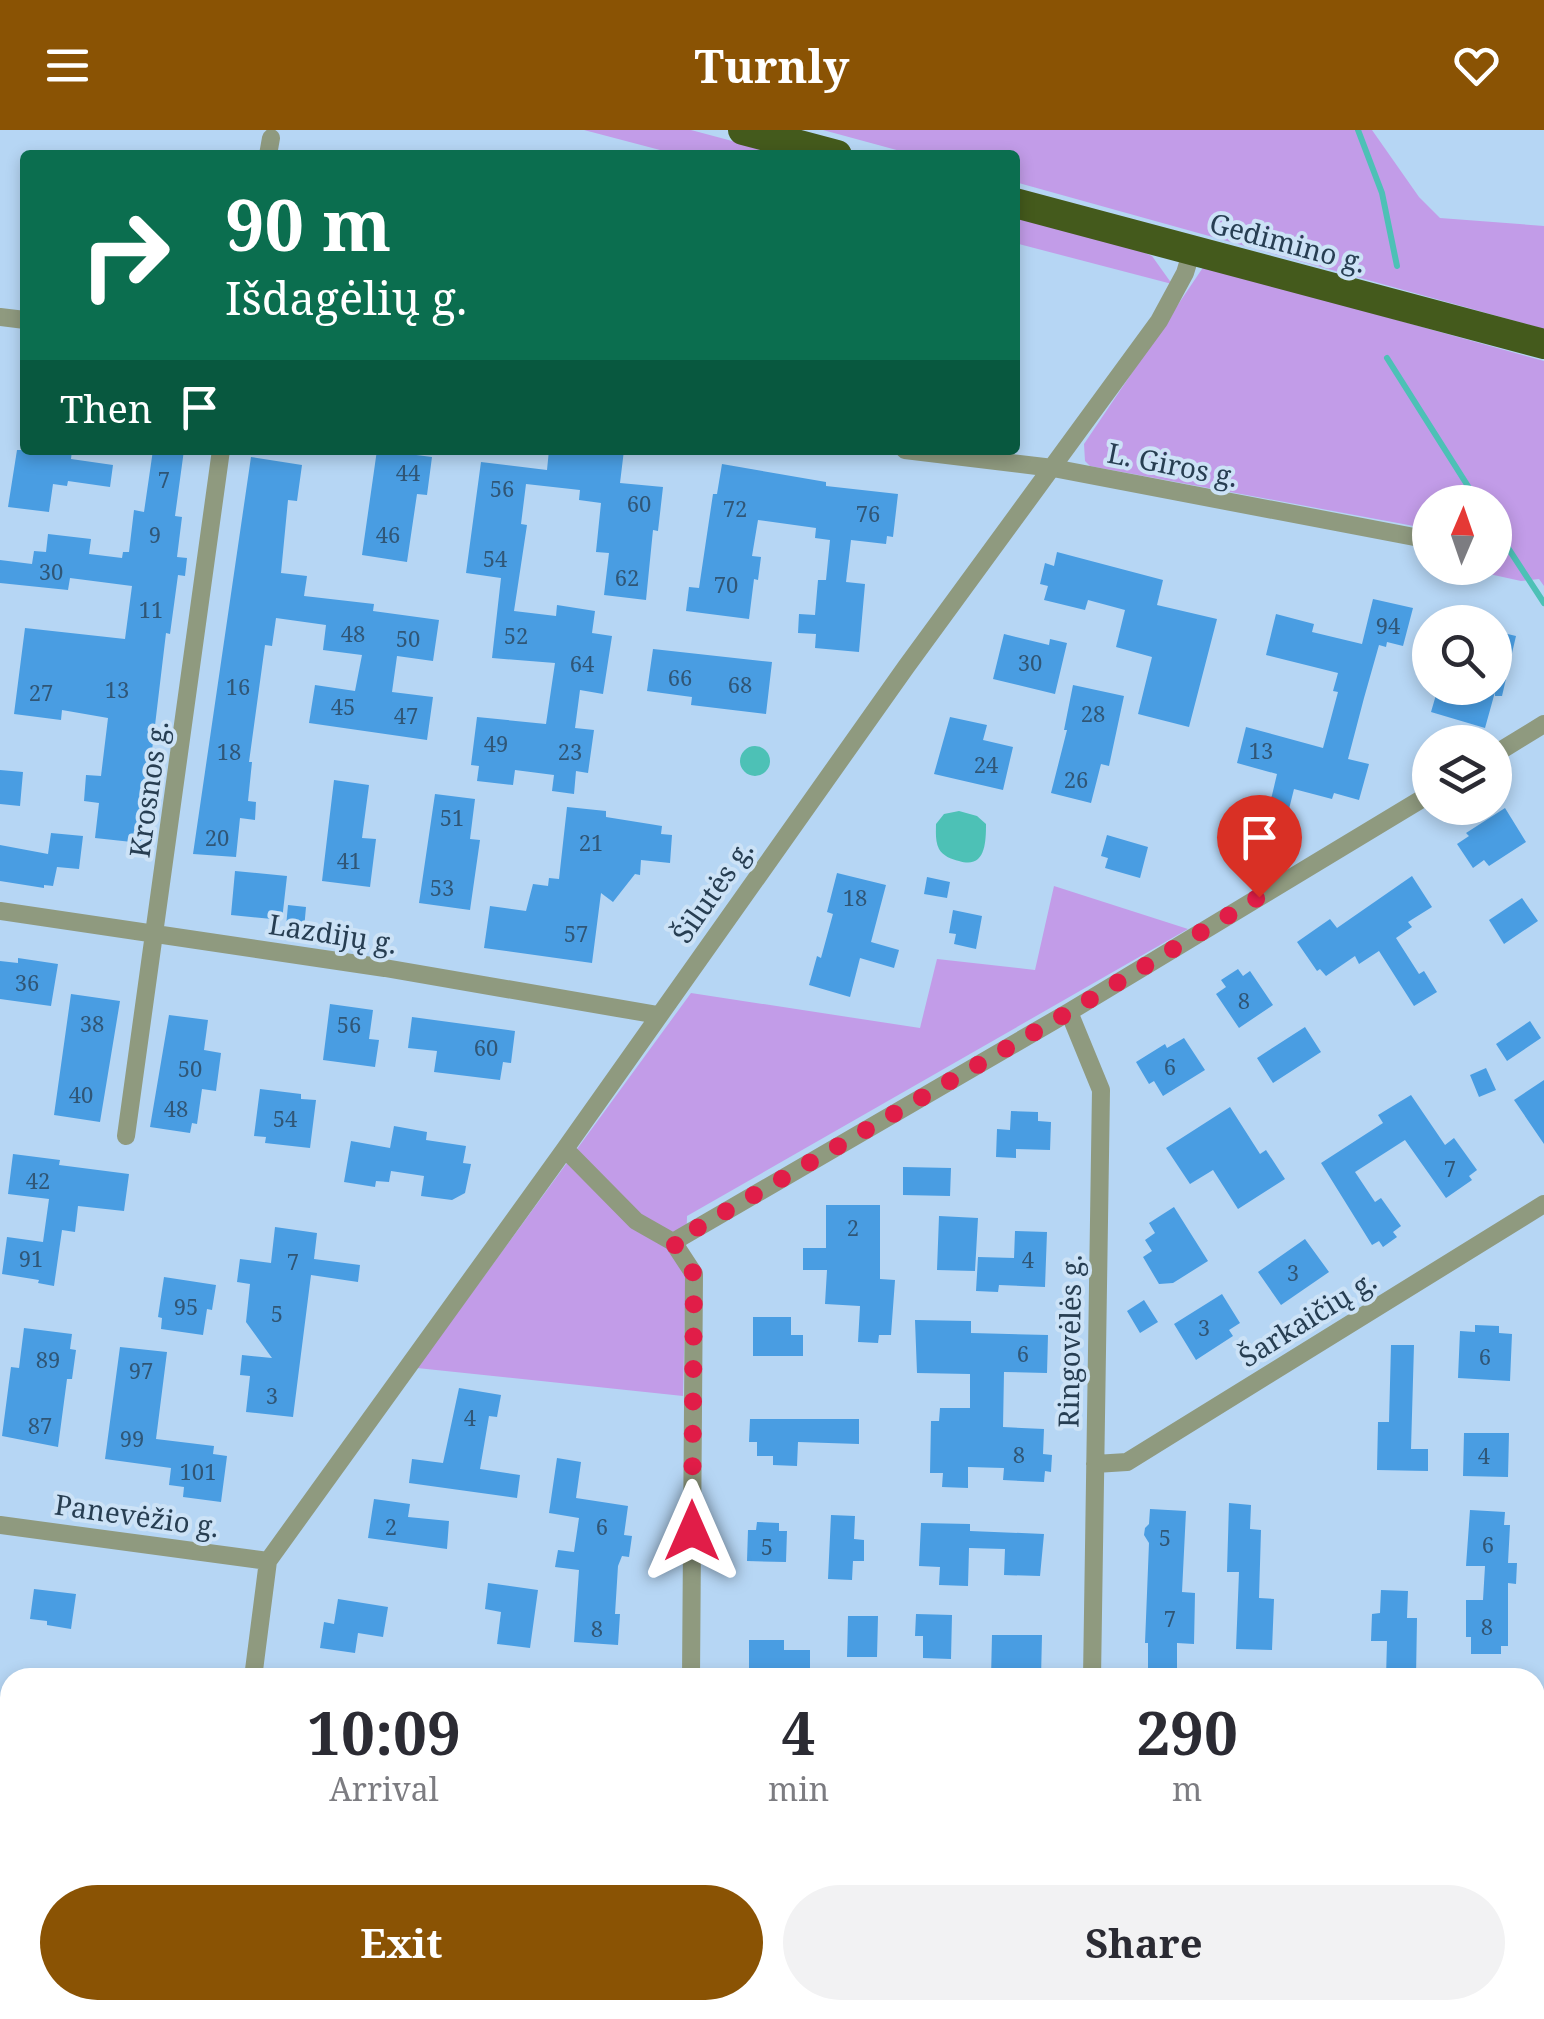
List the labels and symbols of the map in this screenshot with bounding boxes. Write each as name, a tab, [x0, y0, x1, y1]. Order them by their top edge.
street label: Gedimino g.	[1206, 203, 1370, 281]
street label: L. Giros g.	[1105, 433, 1241, 495]
house number: 44	[396, 457, 420, 487]
house number: 7	[158, 464, 170, 494]
house number: 56	[490, 473, 514, 503]
north arrow	[1412, 485, 1512, 585]
house number: 60	[627, 488, 651, 518]
house number: 72	[723, 493, 747, 523]
house number: 76	[856, 498, 880, 528]
house number: 9	[149, 519, 161, 549]
house number: 46	[376, 519, 400, 549]
house number: 54	[483, 543, 507, 573]
house number: 30	[39, 556, 63, 586]
house number: 62	[615, 562, 639, 592]
house number: 70	[714, 569, 738, 599]
house number: 11	[139, 594, 163, 624]
house number: 94	[1376, 610, 1400, 640]
house number: 48	[341, 618, 365, 648]
house number: 52	[504, 620, 528, 650]
house number: 50	[396, 623, 420, 653]
house number: 30	[1018, 647, 1042, 677]
house number: 64	[570, 648, 594, 678]
house number: 66	[668, 662, 692, 692]
house number: 68	[728, 669, 752, 699]
house number: 16	[226, 671, 250, 701]
house number: 13	[105, 674, 129, 704]
house number: 27	[29, 677, 53, 707]
house number: 45	[331, 691, 355, 721]
house number: 28	[1081, 698, 1105, 728]
house number: 47	[394, 700, 418, 730]
street label: Krosnos g.	[120, 718, 176, 860]
house number: 49	[484, 728, 508, 758]
house number: 13	[1249, 735, 1273, 765]
house number: 18	[217, 736, 241, 766]
house number: 23	[558, 736, 582, 766]
house number: 24	[974, 749, 998, 779]
house number: 26	[1064, 764, 1088, 794]
pin	[1217, 795, 1302, 898]
house number: 51	[440, 802, 464, 832]
house number: 20	[205, 822, 229, 852]
house number: 21	[579, 827, 603, 857]
street label: Šilutės g.	[663, 832, 761, 950]
house number: 41	[337, 845, 361, 875]
house number: 53	[430, 872, 454, 902]
house number: 18	[843, 882, 867, 912]
street label: Lazdijų g.	[266, 904, 400, 962]
house number: 57	[564, 918, 588, 948]
house number: 36	[15, 967, 39, 997]
house number: 8	[1238, 985, 1250, 1015]
house number: 38	[80, 1008, 104, 1038]
house number: 56	[337, 1009, 361, 1039]
house number: 60	[474, 1032, 498, 1062]
house number: 6	[1164, 1051, 1176, 1081]
house number: 50	[178, 1053, 202, 1083]
house number: 40	[69, 1079, 93, 1109]
house number: 48	[164, 1093, 188, 1123]
house number: 54	[273, 1103, 297, 1133]
house number: 7	[1444, 1153, 1456, 1183]
house number: 42	[26, 1165, 50, 1195]
house number: 2	[847, 1212, 859, 1242]
house number: 91	[19, 1243, 43, 1273]
house number: 4	[1022, 1244, 1034, 1274]
house number: 7	[287, 1246, 299, 1276]
street label: Ringovėlės g.	[1048, 1254, 1090, 1428]
house number: 3	[1287, 1257, 1299, 1287]
street label: Šarkaičių g.	[1231, 1261, 1383, 1375]
house number: 95	[174, 1291, 198, 1321]
house number: 5	[271, 1298, 283, 1328]
house number: 3	[1198, 1312, 1210, 1342]
house number: 6	[1017, 1338, 1029, 1368]
house number: 6	[1479, 1341, 1491, 1371]
house number: 89	[36, 1344, 60, 1374]
house number: 97	[129, 1355, 153, 1385]
house number: 3	[266, 1380, 278, 1410]
house number: 4	[464, 1402, 476, 1432]
house number: 87	[28, 1410, 52, 1440]
house number: 99	[120, 1423, 144, 1453]
house number: 8	[1013, 1439, 1025, 1469]
house number: 4	[1478, 1440, 1490, 1470]
house number: 101	[180, 1456, 216, 1486]
position arrow	[640, 1479, 744, 1583]
street label: Panevėžio g.	[52, 1485, 222, 1545]
house number: 2	[385, 1511, 397, 1541]
house number: 6	[596, 1511, 608, 1541]
house number: 5	[1159, 1522, 1171, 1552]
house number: 6	[1482, 1529, 1494, 1559]
house number: 5	[761, 1531, 773, 1561]
house number: 7	[1164, 1603, 1176, 1633]
house number: 8	[1481, 1611, 1493, 1641]
house number: 8	[591, 1613, 603, 1643]

